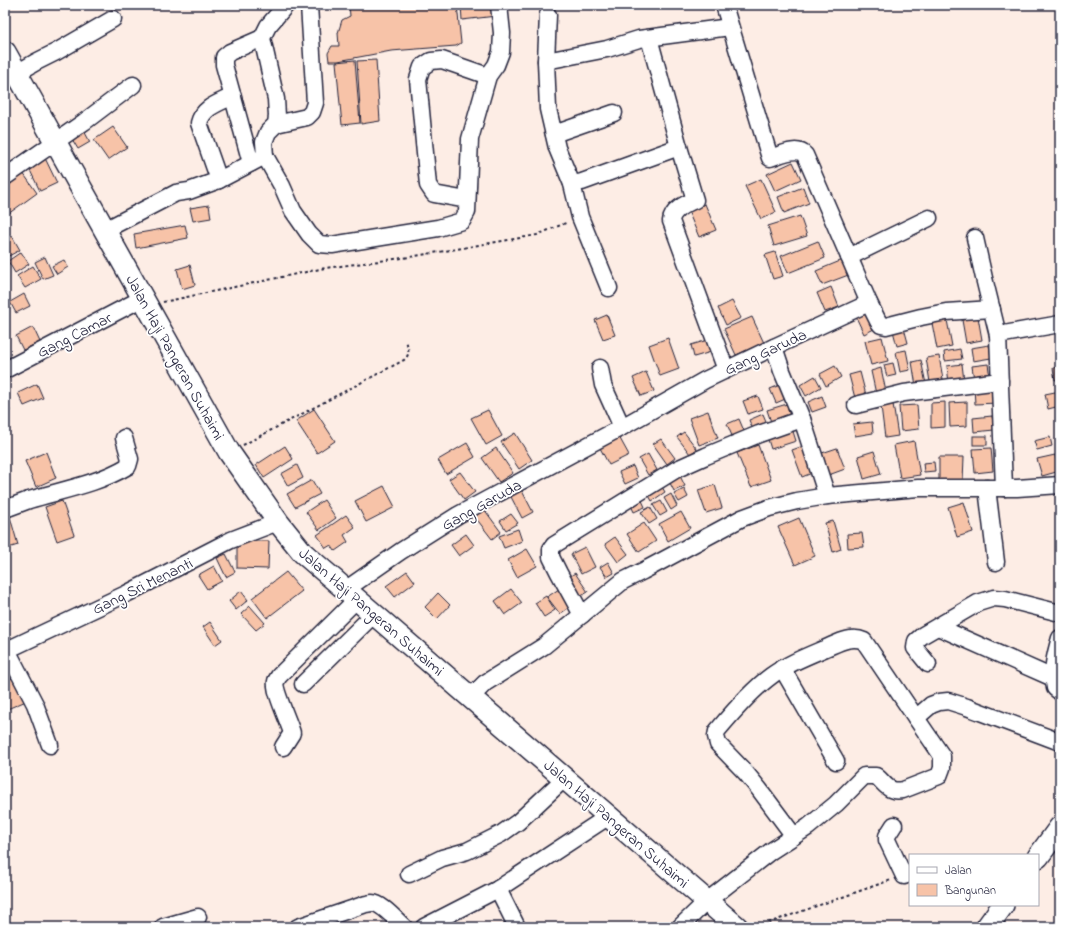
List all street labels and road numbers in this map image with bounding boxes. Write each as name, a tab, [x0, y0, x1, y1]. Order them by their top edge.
street label: Jalan Haji Pangeran Suhaimi	[119, 271, 230, 445]
street label: Gang Camar	[33, 307, 117, 365]
street label: Gang Garuda	[721, 323, 811, 382]
street label: Gang Garuda	[438, 474, 526, 538]
street label: Jalan Haji Pangeran Suhaimi	[293, 542, 449, 683]
street label: Gang Sri Menanti	[88, 552, 197, 622]
street label: Jalan Haji Pangeran Suhaimi	[538, 754, 694, 895]

